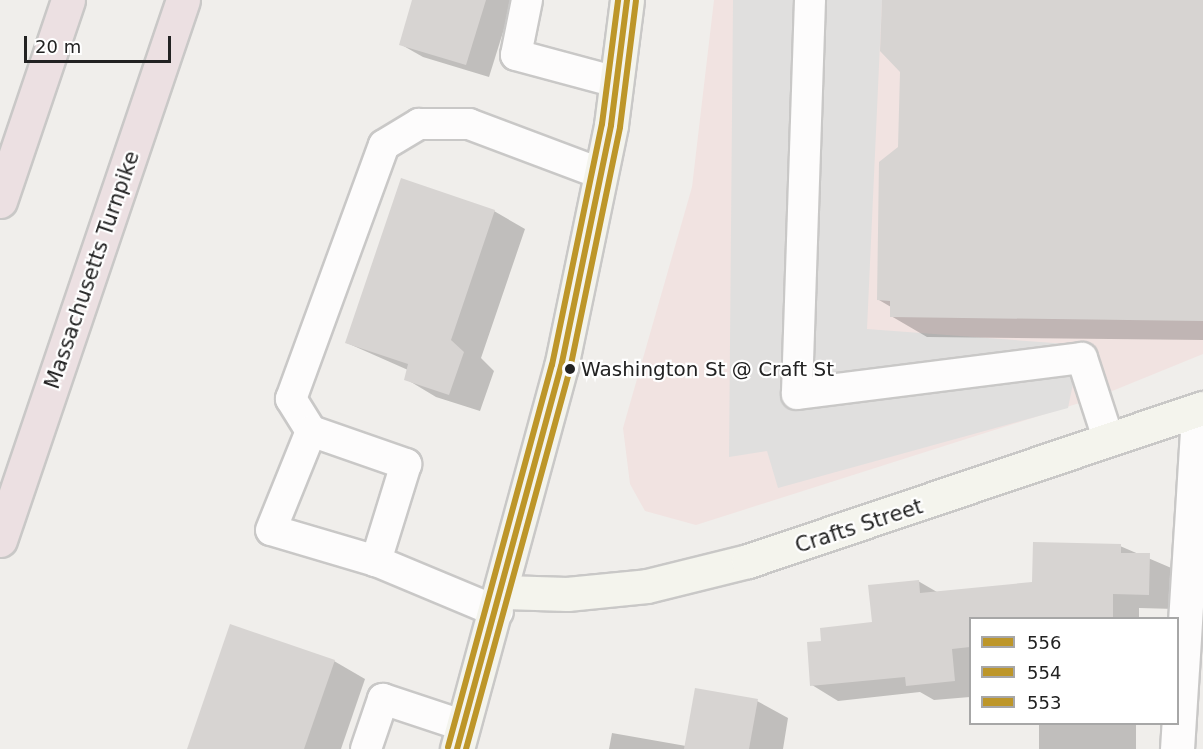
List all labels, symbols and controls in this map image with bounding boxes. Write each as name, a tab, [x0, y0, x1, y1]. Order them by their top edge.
scale bar	[27, 24, 174, 62]
text: 20 m	[35, 36, 81, 57]
street label: Massachusetts Turnpike	[39, 148, 145, 392]
place label: Washington St @ Craft St	[581, 357, 834, 381]
marker: Washington St @ Craft St	[564, 363, 576, 375]
street label: Crafts Street	[792, 493, 926, 559]
legend	[969, 617, 1179, 725]
text: 556	[1027, 632, 1061, 653]
text: 554	[1027, 662, 1061, 683]
text: 553	[1027, 692, 1061, 713]

